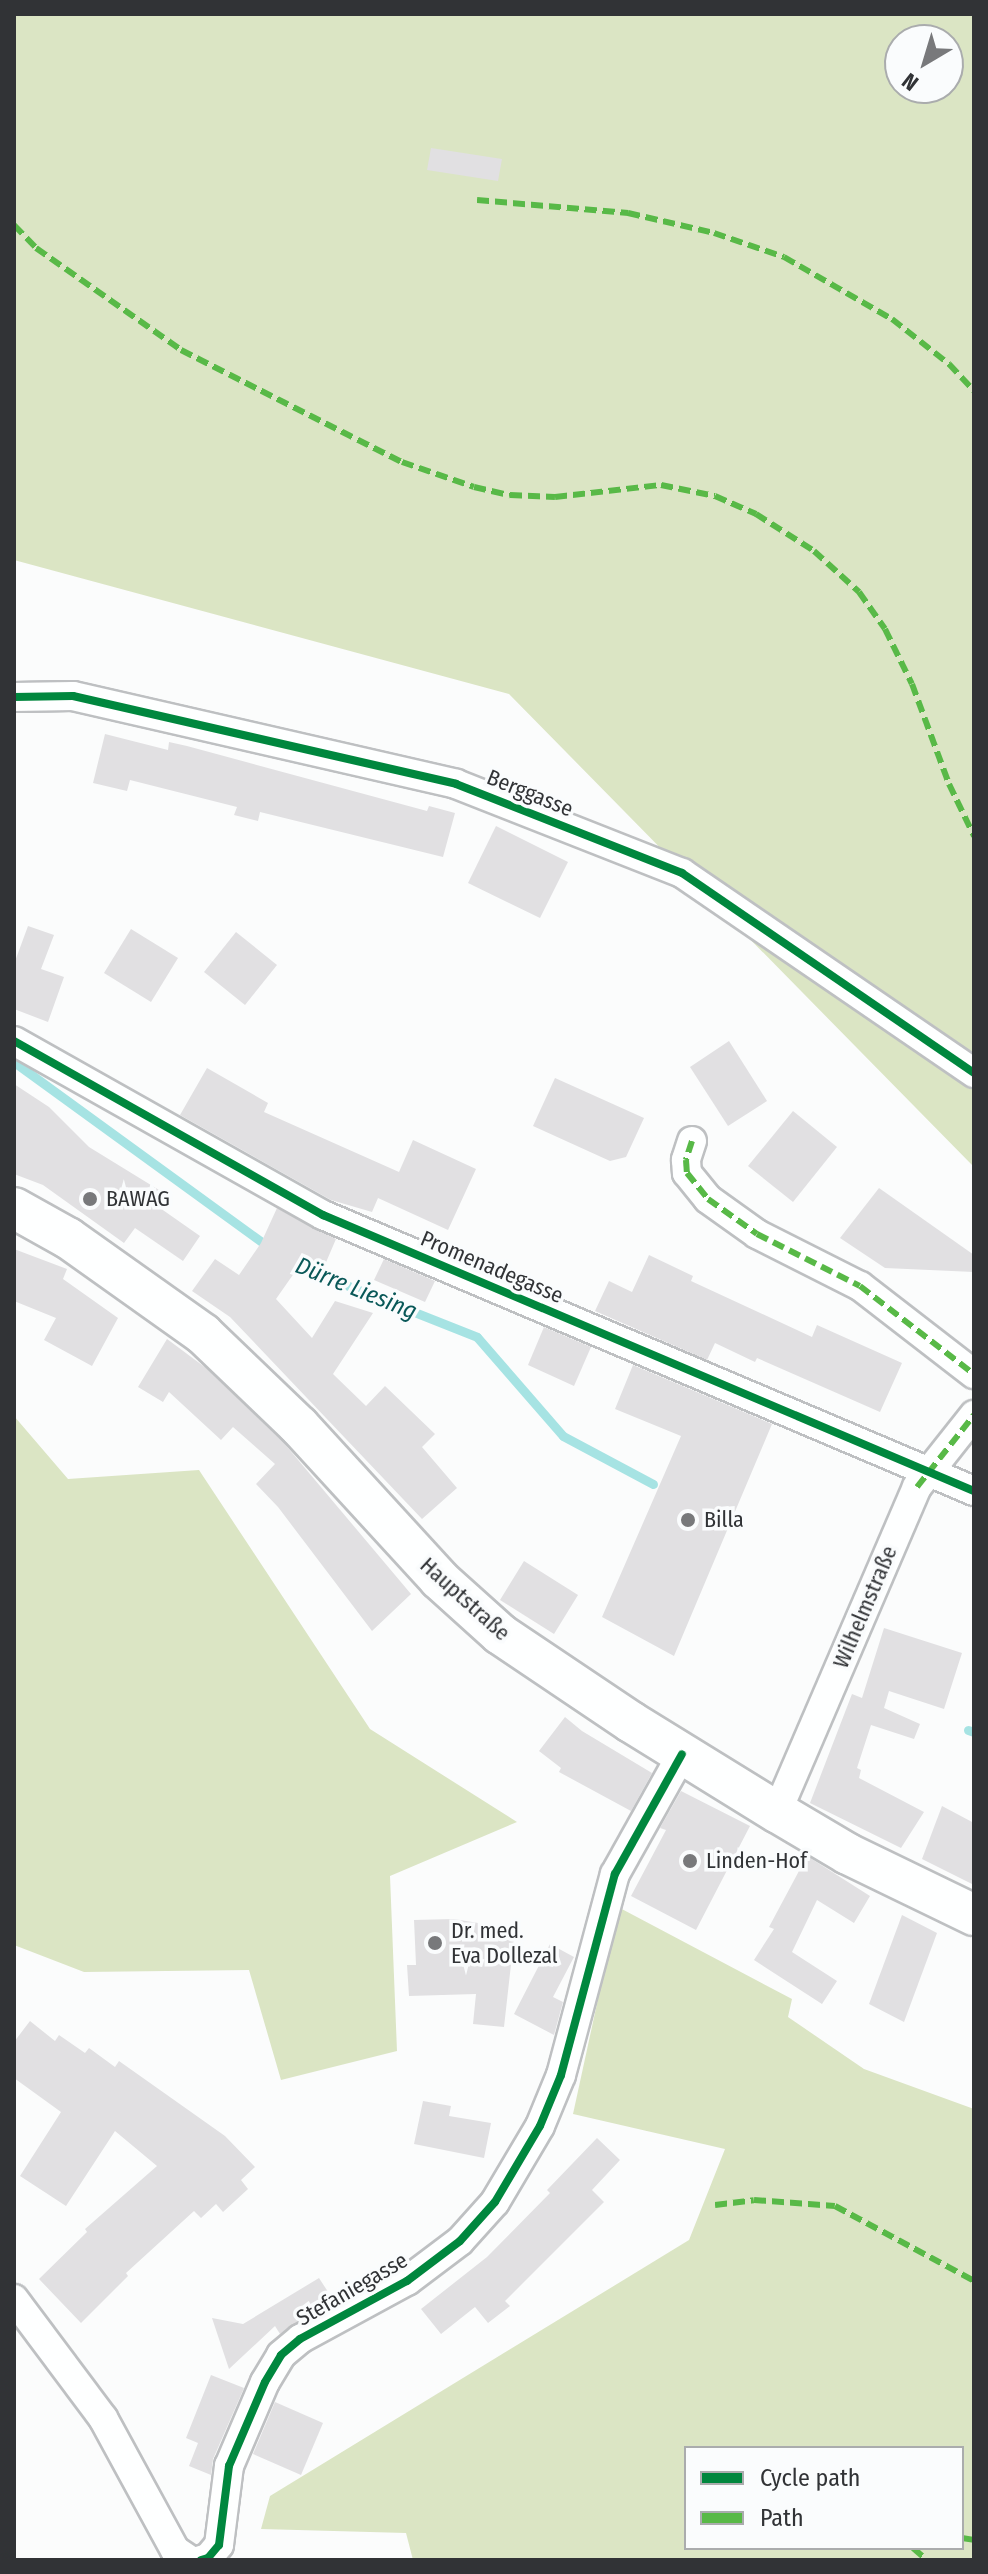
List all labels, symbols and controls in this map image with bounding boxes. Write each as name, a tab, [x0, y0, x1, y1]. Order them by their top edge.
north arrow	[884, 24, 964, 104]
text: N	[897, 67, 924, 96]
street label: Berggasse	[483, 764, 577, 822]
place label: BAWAG	[106, 1186, 170, 1212]
marker: BAWAG	[81, 1190, 99, 1208]
street label: Promenadegasse	[417, 1225, 567, 1309]
water label: Dürre Liesing	[291, 1252, 421, 1326]
place label: Billa	[704, 1507, 744, 1533]
marker: Billa	[679, 1511, 697, 1529]
street label: Wilhelmstraße	[827, 1542, 903, 1672]
street label: Hauptstraße	[415, 1552, 515, 1646]
place label: Linden-Hof	[706, 1848, 807, 1874]
marker: Linden-Hof	[681, 1852, 699, 1870]
place label: Dr. med. Eva Dollezal	[451, 1917, 558, 1968]
marker: Dr. med. Eva Dollezal	[426, 1934, 444, 1952]
street label: Stefaniegasse	[292, 2247, 412, 2331]
legend	[684, 2446, 964, 2550]
text: Cycle path	[760, 2464, 860, 2492]
text: Path	[760, 2504, 804, 2532]

